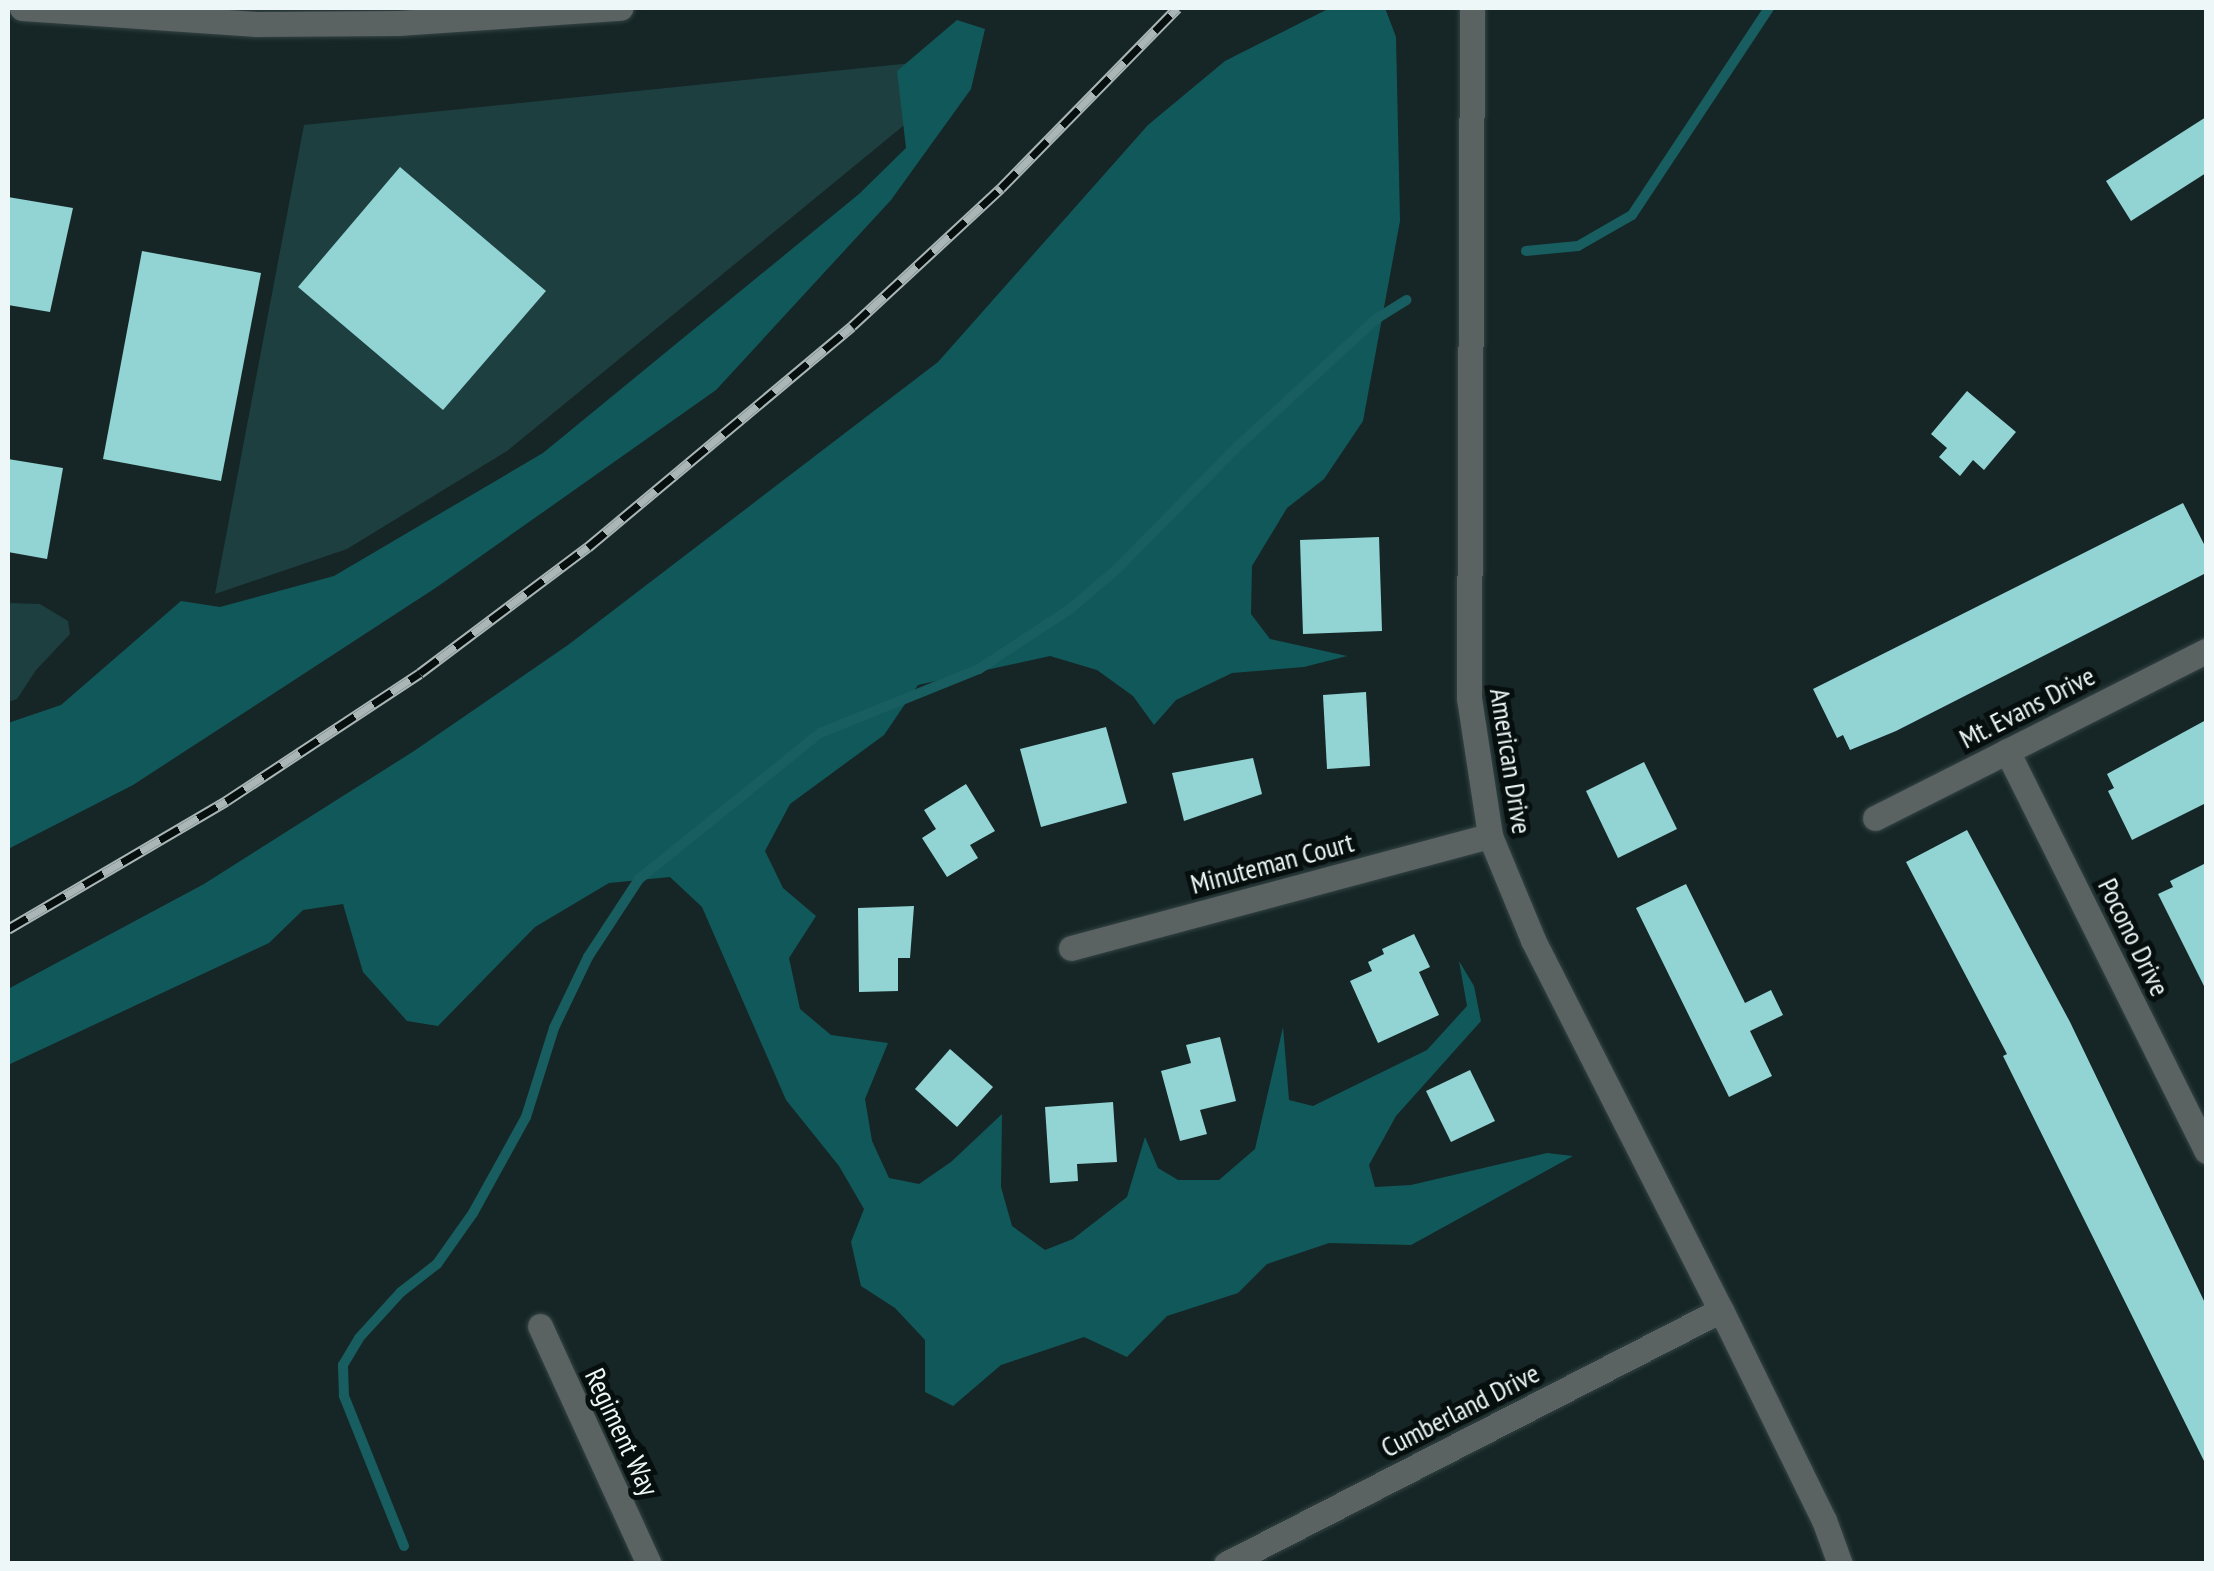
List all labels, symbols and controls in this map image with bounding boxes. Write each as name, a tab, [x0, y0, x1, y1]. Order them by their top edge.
street label: Mt. Evans Drive	[1953, 658, 2101, 756]
street label: American Drive	[1483, 686, 1539, 836]
street label: Minuteman Court	[1187, 825, 1357, 901]
street label: Pocono Drive	[2091, 873, 2177, 1001]
street label: Cumberland Drive	[1375, 1356, 1545, 1464]
street label: Regiment Way	[578, 1363, 666, 1501]

